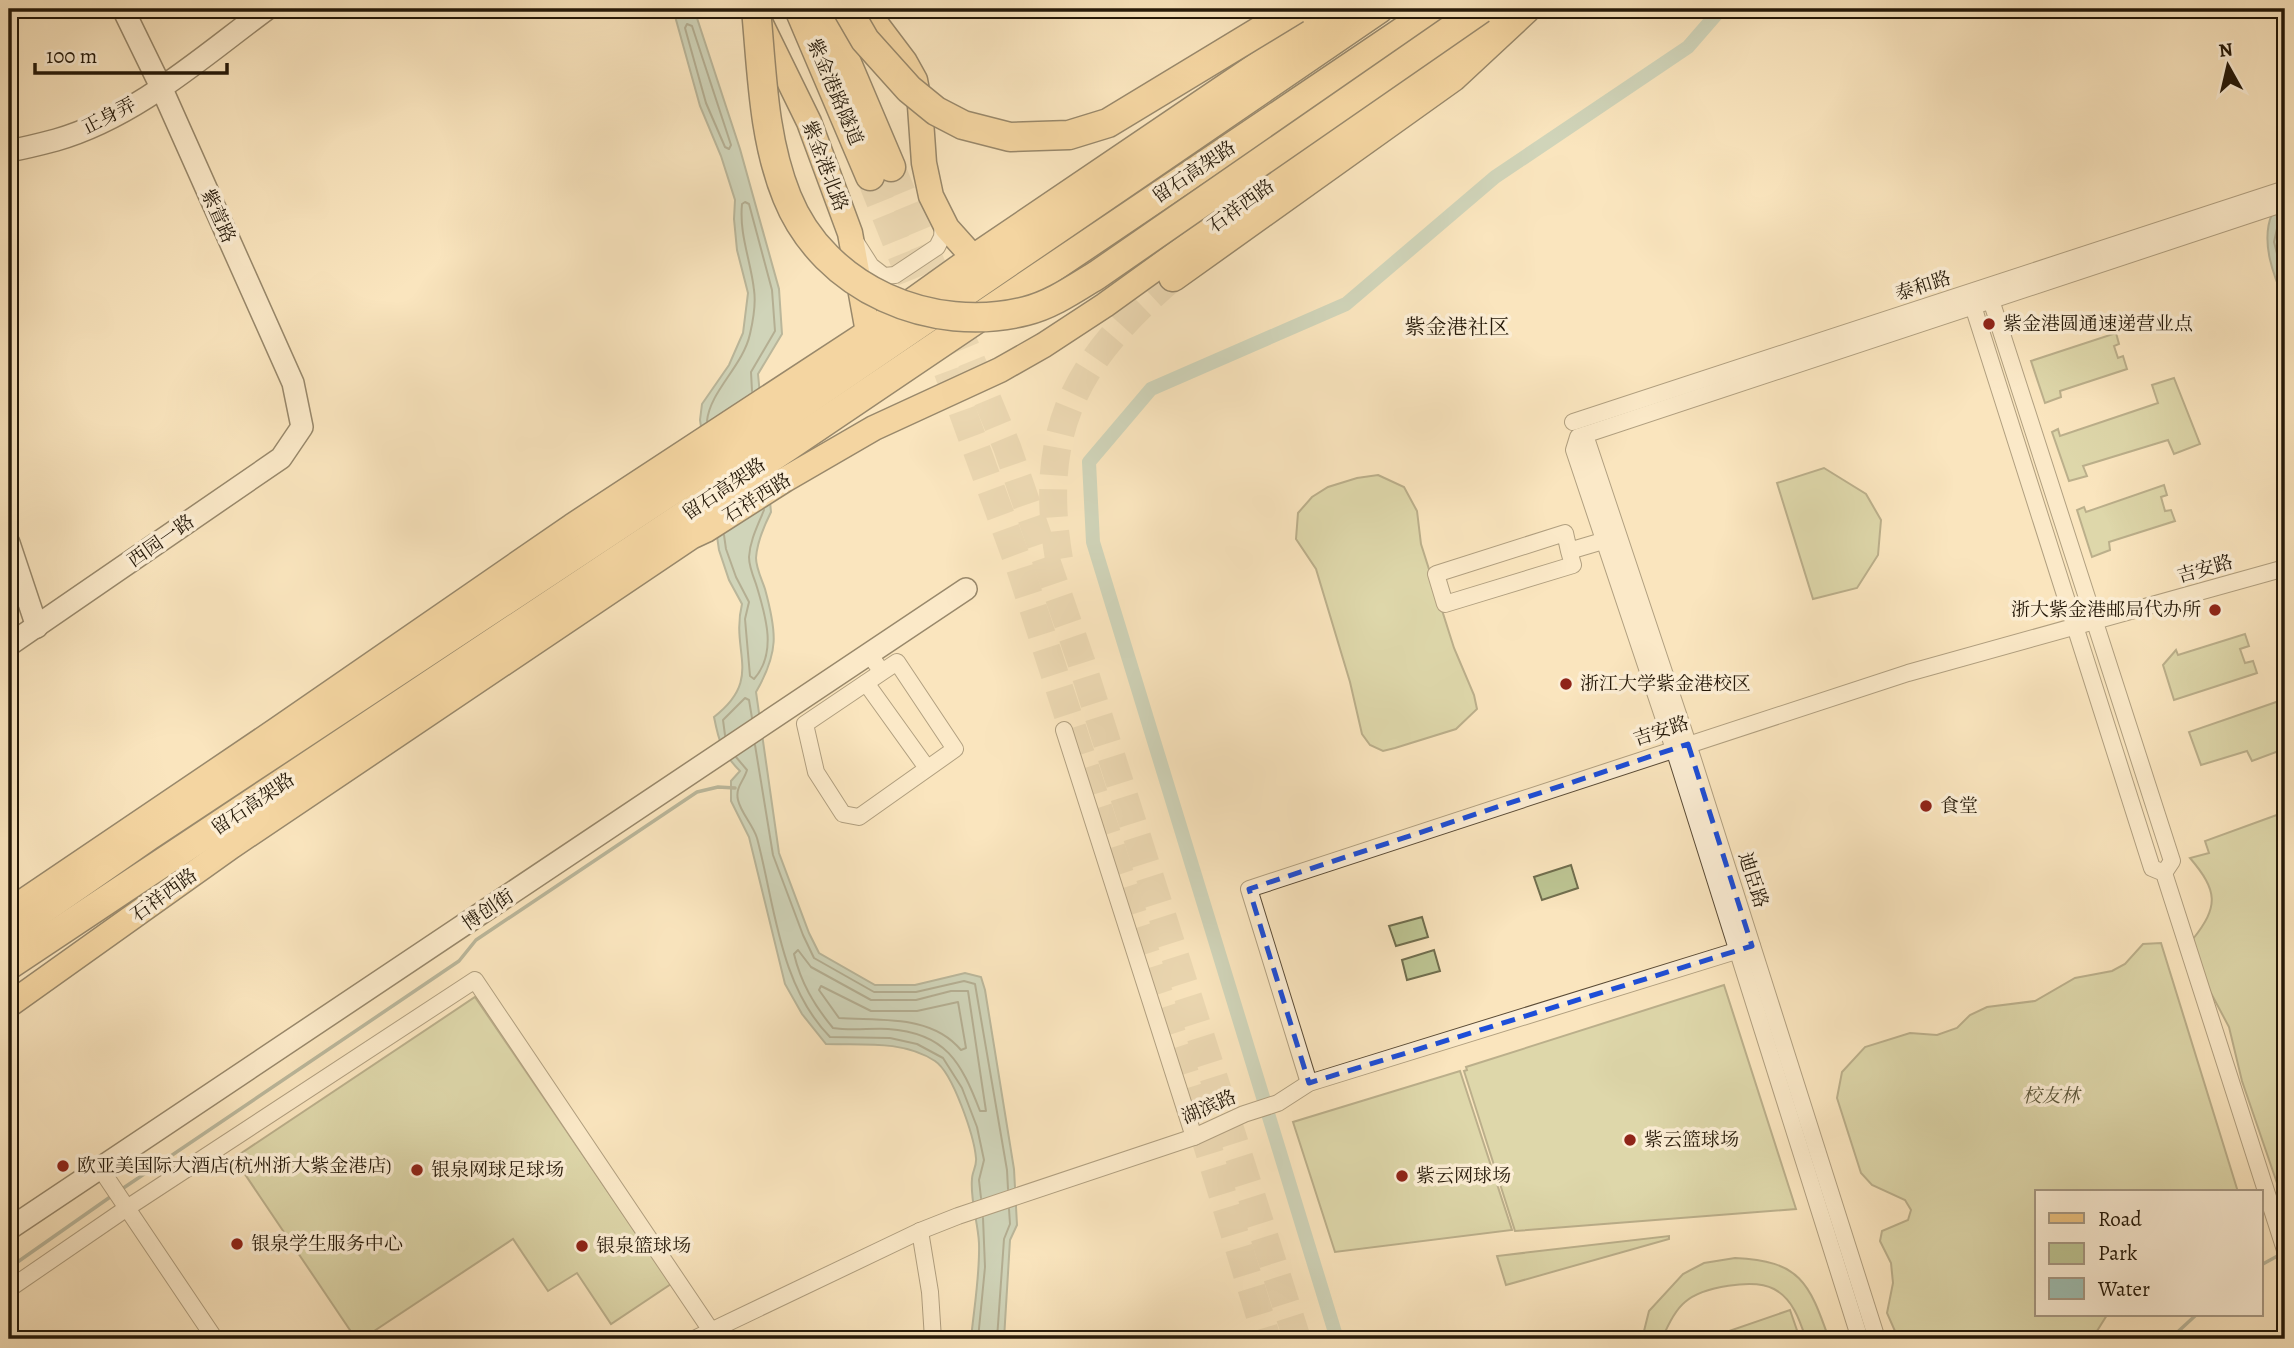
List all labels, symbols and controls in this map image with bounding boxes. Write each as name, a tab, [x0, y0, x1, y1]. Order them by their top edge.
scale bar	[35, 32, 228, 76]
north arrow	[2192, 32, 2262, 102]
street label: 紫金港路隧道	[801, 34, 869, 150]
text: N	[2217, 36, 2235, 64]
text: 100 m	[46, 42, 97, 70]
street label: 正身弄	[78, 91, 140, 141]
street label: 紫金港北路	[796, 117, 854, 215]
street label: 留石高架路	[1147, 135, 1241, 209]
street label: 石祥西路	[1203, 173, 1279, 239]
street label: 紫萱路	[195, 185, 241, 247]
street label: 泰和路	[1892, 265, 1954, 307]
place label: 紫金港圆通速递营业点	[2003, 311, 2193, 337]
district label: 紫金港社区	[1405, 313, 1510, 341]
marker: 紫金港圆通速递营业点	[1981, 316, 1997, 332]
street label: 留石高架路	[677, 452, 771, 526]
street label: 石祥西路	[718, 467, 796, 529]
street label: 西园一路	[122, 509, 200, 573]
street label: 吉安路	[2174, 549, 2236, 589]
place label: 浙大紫金港邮局代办所	[2011, 597, 2201, 623]
marker: 浙大紫金港邮局代办所	[2207, 602, 2223, 618]
place label: 浙江大学紫金港校区	[1580, 671, 1751, 697]
marker: 浙江大学紫金港校区	[1558, 676, 1574, 692]
street label: 吉安路	[1630, 710, 1692, 752]
street label: 留石高架路	[206, 767, 300, 841]
place label: 食堂	[1940, 793, 1978, 819]
marker: 食堂	[1918, 798, 1934, 814]
street label: 迪臣路	[1732, 849, 1774, 911]
street label: 石祥西路	[126, 862, 202, 928]
street label: 博创街	[457, 883, 519, 937]
park label: 校友林	[2022, 1083, 2082, 1109]
street label: 湖滨路	[1178, 1084, 1240, 1130]
place label: 紫云篮球场	[1644, 1127, 1739, 1153]
marker: 紫云篮球场	[1622, 1132, 1638, 1148]
place label: 欧亚美国际大酒店(杭州浙大紫金港店)	[77, 1153, 391, 1179]
place label: 银泉网球足球场	[431, 1157, 564, 1183]
marker: 欧亚美国际大酒店(杭州浙大紫金港店)	[55, 1158, 71, 1174]
marker: 银泉网球足球场	[409, 1162, 425, 1178]
place label: 紫云网球场	[1416, 1163, 1511, 1189]
marker: 紫云网球场	[1394, 1168, 1410, 1184]
legend	[2035, 1190, 2262, 1316]
text: Road	[2098, 1205, 2142, 1233]
place label: 银泉学生服务中心	[251, 1231, 403, 1257]
place label: 银泉篮球场	[596, 1233, 691, 1259]
marker: 银泉学生服务中心	[229, 1236, 245, 1252]
marker: 银泉篮球场	[574, 1238, 590, 1254]
text: Park	[2098, 1239, 2138, 1267]
text: Water	[2097, 1275, 2150, 1303]

